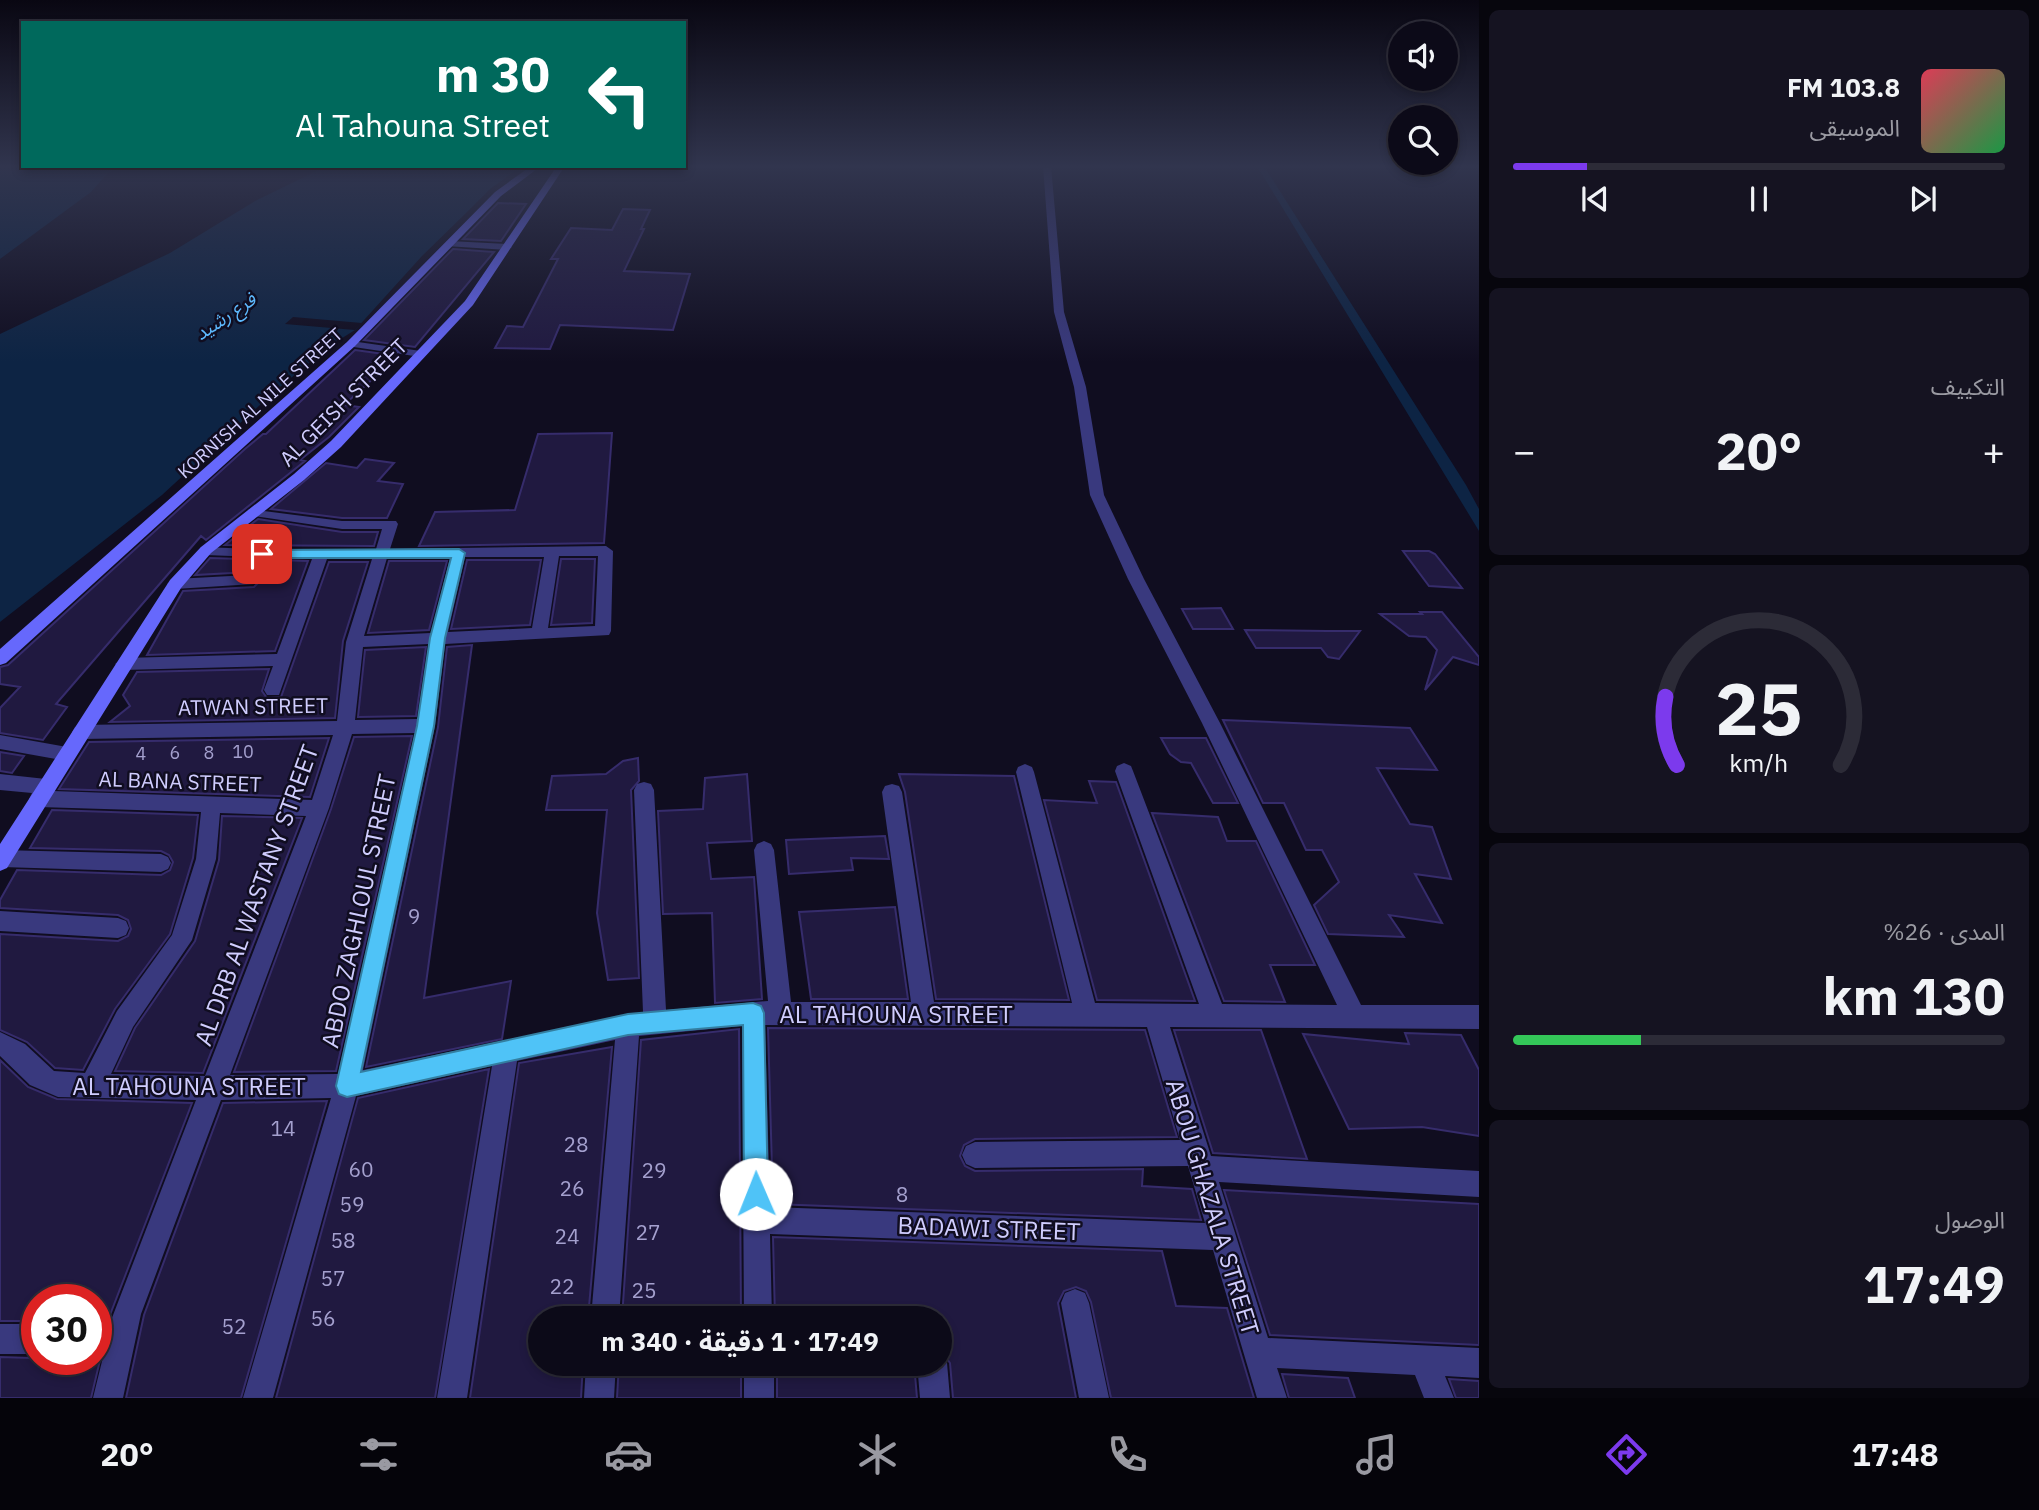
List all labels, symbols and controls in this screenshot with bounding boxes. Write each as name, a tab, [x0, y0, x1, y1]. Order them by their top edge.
map controls	[1388, 21, 1458, 175]
button: sound	[1388, 21, 1458, 91]
text: 30 m	[436, 42, 550, 105]
icon: left	[574, 49, 665, 140]
text: 103.8 FM	[1787, 70, 1900, 104]
text: Al Tahouna Street	[295, 104, 550, 146]
button: search	[1388, 105, 1458, 175]
text: الموسيقى	[1809, 112, 1900, 142]
icon: previous	[1576, 180, 1614, 218]
icon: pause	[1740, 180, 1778, 218]
icon: next	[1904, 180, 1942, 218]
water label: فرع رشيد	[190, 286, 263, 348]
street label: KORNISH AL NILE STREET	[173, 323, 347, 483]
street label: AL GEISH STREET	[273, 332, 413, 472]
text: التكييف	[1931, 371, 2005, 401]
text: 20°	[1716, 417, 1802, 484]
text: −	[1513, 426, 1536, 475]
text: +	[1982, 426, 2005, 475]
pin	[232, 524, 292, 584]
icon: arrive	[243, 535, 281, 573]
text: 25	[1715, 660, 1803, 755]
street label: ATWAN STREET	[178, 691, 328, 721]
street label: AL DRB AL WASTANY STREET	[187, 740, 326, 1050]
house number: 10	[232, 740, 254, 763]
house number: 6	[170, 741, 180, 764]
house number: 8	[204, 741, 214, 764]
house number: 4	[136, 742, 147, 765]
text: km/h	[1730, 746, 1788, 779]
street label: AL BANA STREET	[98, 764, 262, 798]
street label: ABDO ZAGHLOUL STREET	[313, 771, 403, 1051]
house number: 9	[408, 902, 420, 930]
text: المدى · 26%	[1883, 916, 2005, 946]
text: 130 km	[1823, 962, 2005, 1029]
street label: AL TAHOUNA STREET	[779, 998, 1013, 1030]
street label: AL TAHOUNA STREET	[72, 1070, 306, 1102]
street label: ABOU GHAZALA STREET	[1159, 1075, 1267, 1339]
house number: 14	[270, 1114, 296, 1142]
house number: 28	[563, 1130, 589, 1158]
house number: 60	[348, 1155, 374, 1183]
house number: 29	[641, 1156, 667, 1184]
position arrow	[719, 1157, 793, 1231]
house number: 26	[559, 1174, 585, 1202]
house number: 8	[896, 1180, 908, 1208]
house number: 59	[339, 1190, 365, 1218]
text: الوصول	[1935, 1204, 2005, 1234]
street label: BADAWI STREET	[897, 1209, 1081, 1247]
house number: 27	[635, 1218, 661, 1246]
house number: 24	[554, 1222, 580, 1250]
house number: 58	[330, 1226, 356, 1254]
text: 17:49	[1863, 1250, 2005, 1317]
house number: 57	[320, 1264, 346, 1292]
house number: 22	[549, 1272, 575, 1300]
house number: 25	[631, 1276, 657, 1304]
speed limit sign: 30	[21, 1284, 112, 1375]
house number: 56	[310, 1304, 336, 1332]
house number: 52	[221, 1312, 247, 1340]
text: 17:49 · 1 دقيقة · 340 m	[601, 1324, 879, 1358]
icon: filters	[354, 1430, 403, 1479]
icon: car	[604, 1430, 653, 1479]
icon: climate	[853, 1430, 902, 1479]
icon: phone	[1103, 1430, 1152, 1479]
icon: music	[1352, 1430, 1401, 1479]
icon: directions	[1602, 1430, 1651, 1479]
text: 20°	[100, 1433, 154, 1475]
text: 17:48	[1851, 1433, 1939, 1475]

